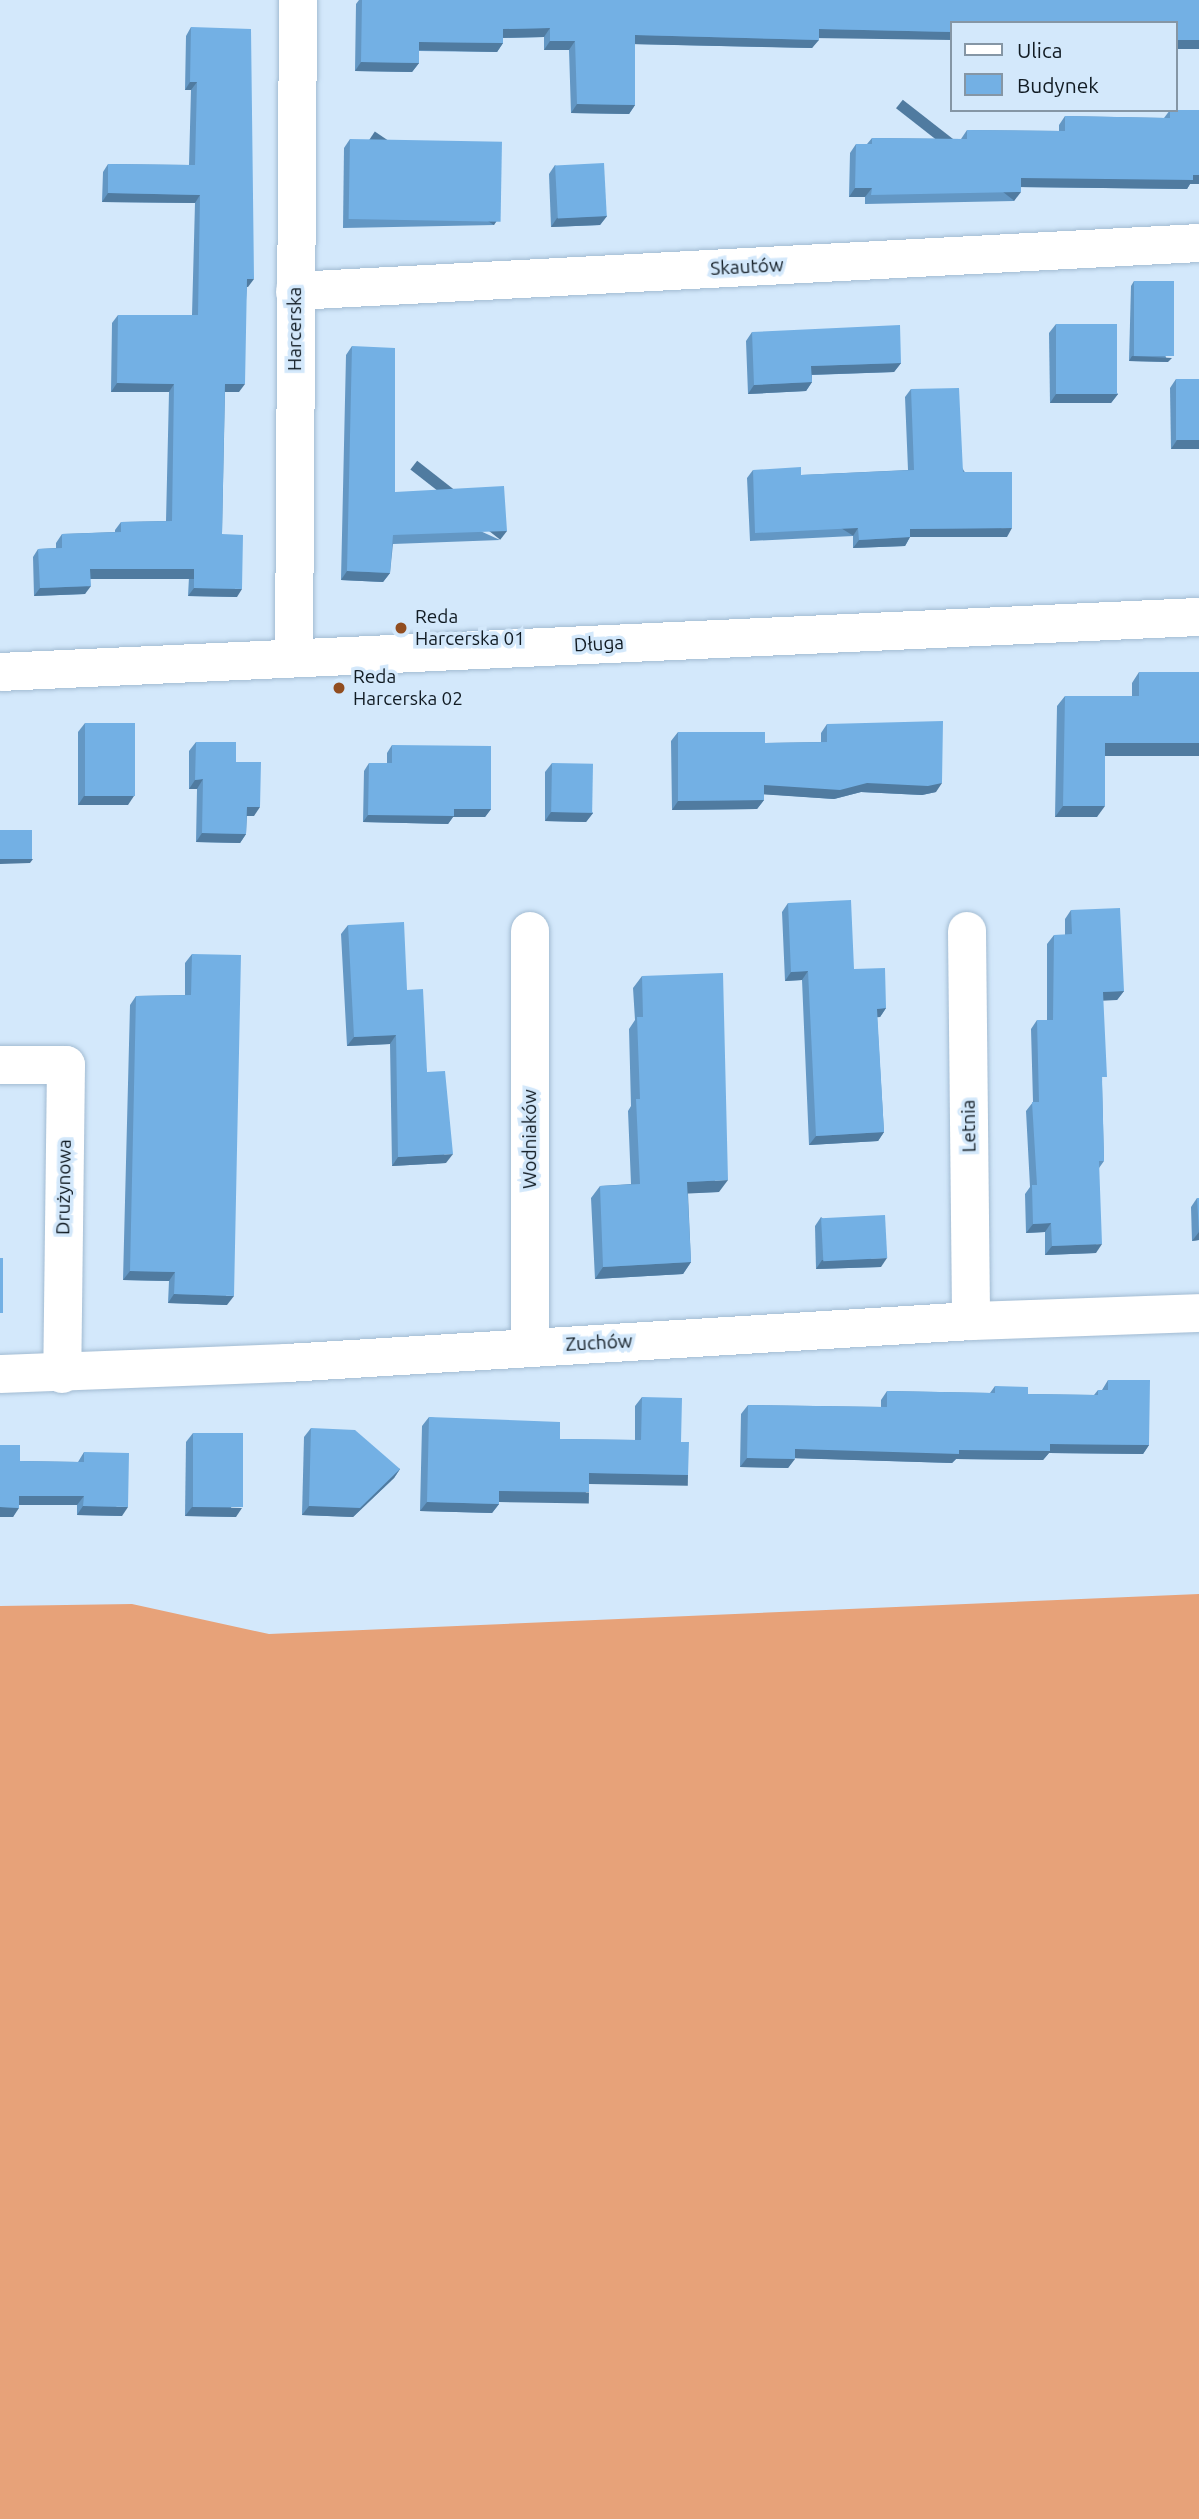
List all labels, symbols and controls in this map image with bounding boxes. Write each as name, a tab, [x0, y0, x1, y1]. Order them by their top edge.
legend	[950, 21, 1178, 112]
text: Ulica	[1017, 38, 1062, 62]
text: Budynek	[1017, 73, 1099, 97]
street label: Skautów	[710, 254, 784, 280]
street label: Harcerska	[284, 287, 306, 371]
place label: Reda Harcerska 01	[415, 606, 525, 650]
marker: Reda Harcerska 01	[393, 620, 409, 636]
street label: Długa	[573, 631, 625, 657]
place label: Reda Harcerska 02	[353, 666, 463, 710]
marker: Reda Harcerska 02	[331, 680, 347, 696]
street label: Wodniaków	[519, 1089, 541, 1189]
street label: Letnia	[957, 1099, 981, 1153]
street label: Drużynowa	[52, 1139, 76, 1235]
street label: Zuchów	[565, 1330, 633, 1356]

